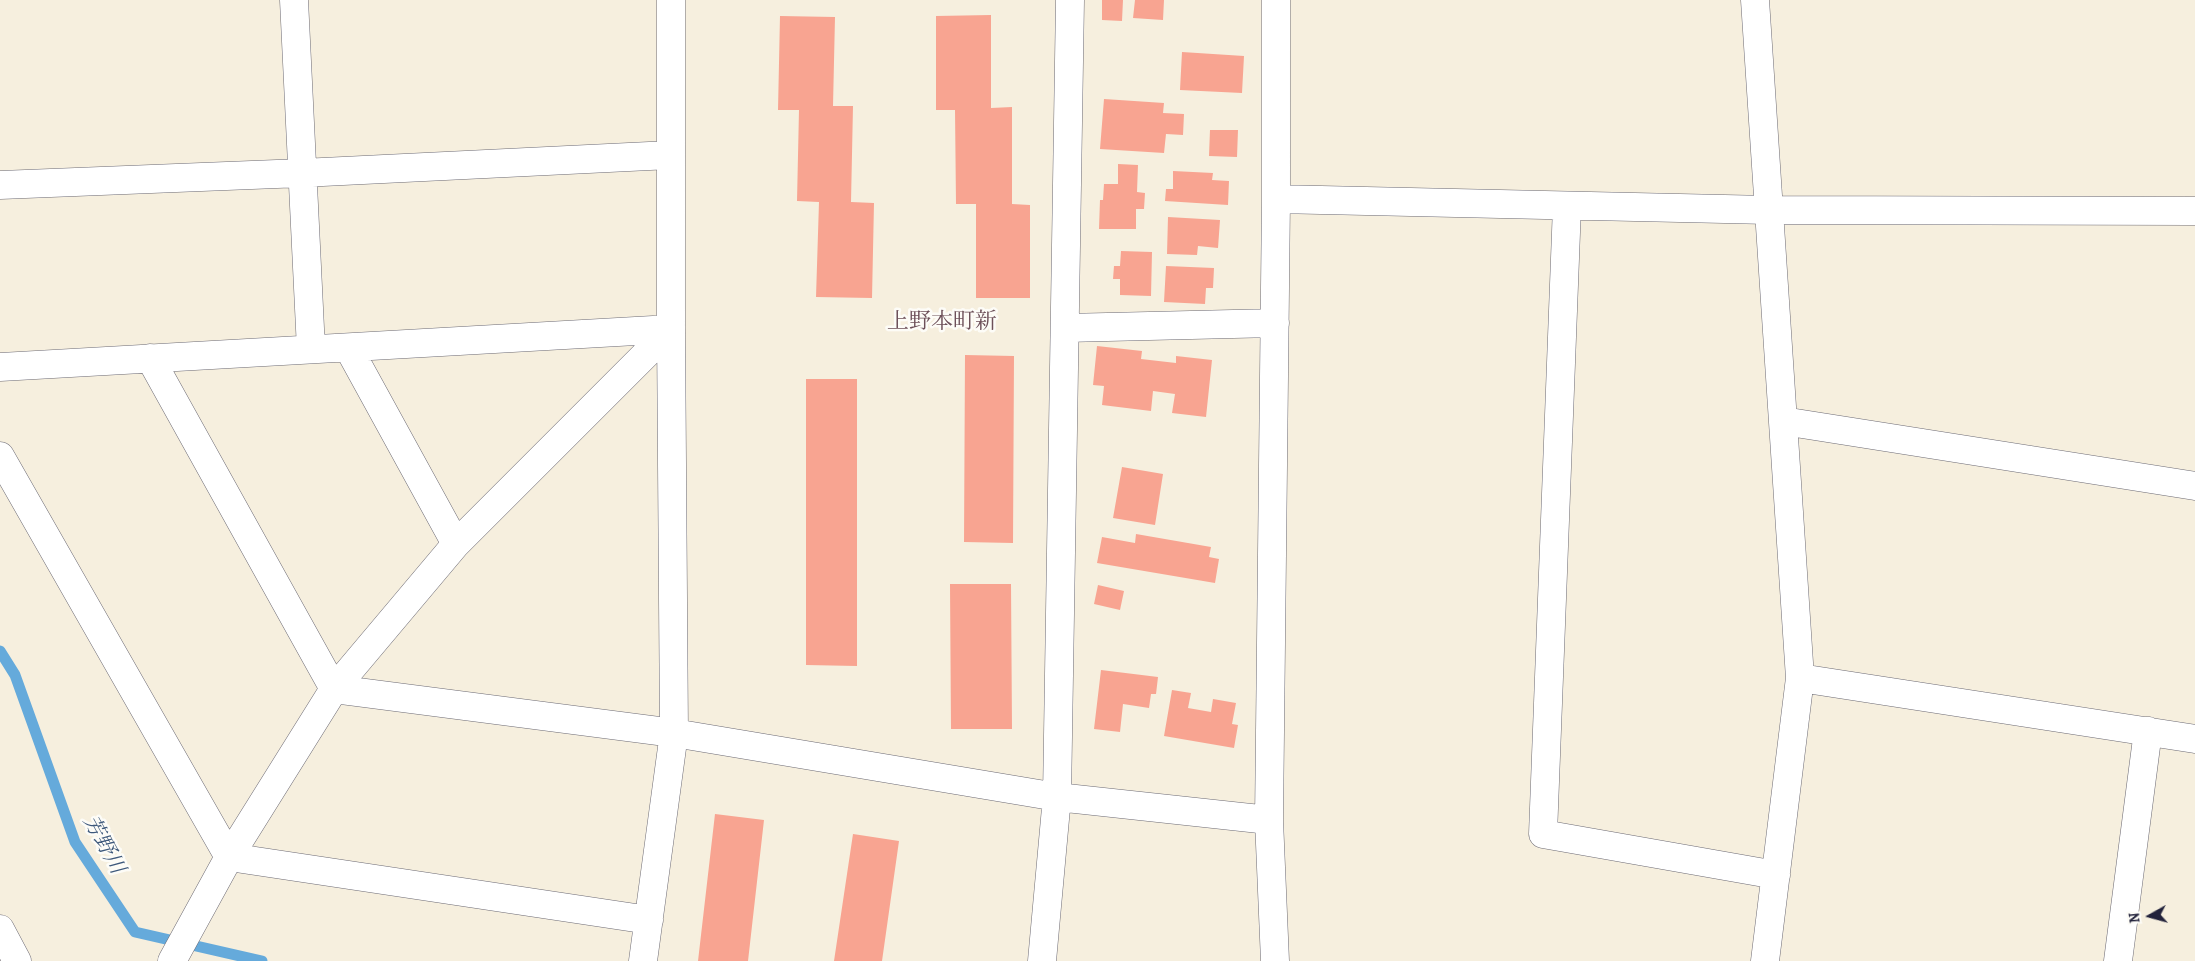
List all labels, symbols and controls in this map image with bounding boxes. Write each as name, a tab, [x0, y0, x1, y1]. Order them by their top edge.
district label: 上野本町新	[887, 310, 997, 336]
water label: 芳野川	[77, 811, 129, 879]
north arrow	[2125, 891, 2175, 941]
text: N	[2125, 912, 2145, 924]

